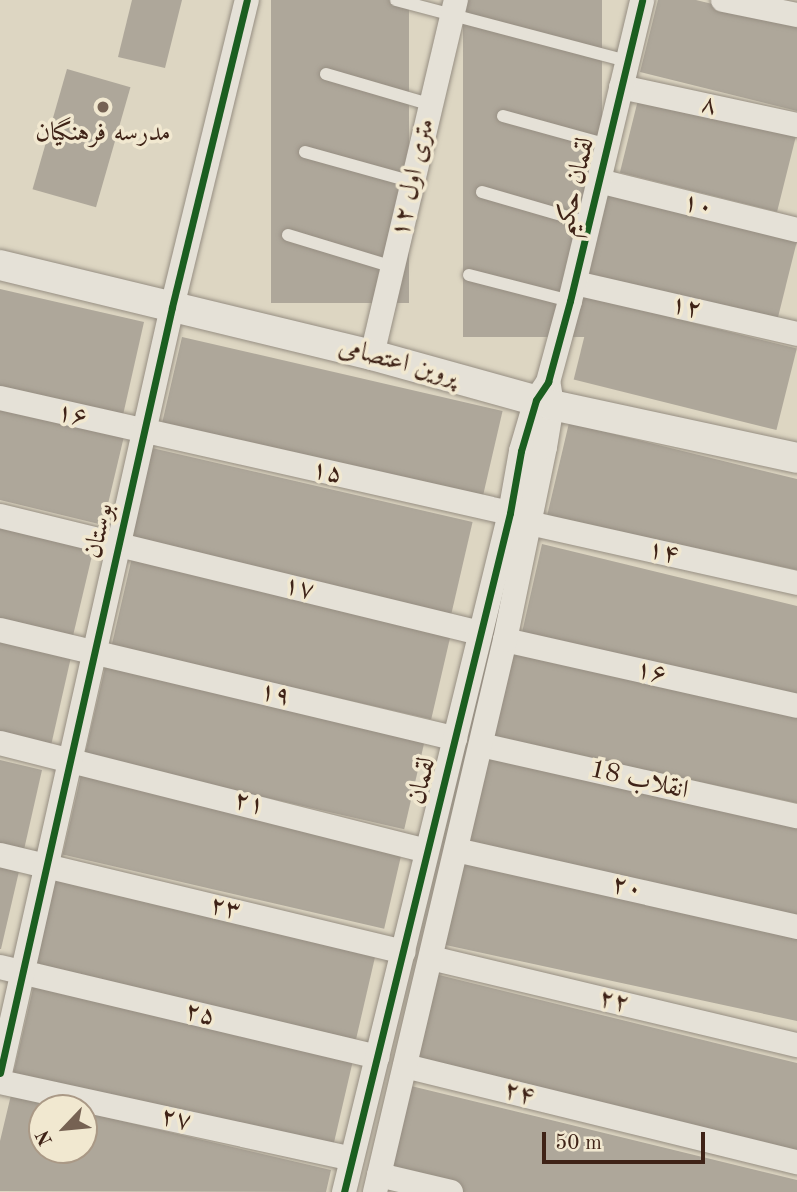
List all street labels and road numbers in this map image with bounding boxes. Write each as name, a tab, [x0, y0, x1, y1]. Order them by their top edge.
street label: ۸	[698, 89, 720, 123]
street label: ۱۲ متری اول	[385, 116, 443, 240]
street label: لقمان حکیم	[550, 135, 602, 239]
street label: ۱۰	[679, 187, 717, 225]
street label: ۱۲	[668, 289, 704, 327]
street label: پروین اعتصامی	[335, 332, 461, 394]
street label: ۱۶	[53, 397, 91, 435]
street label: ۱۵	[309, 455, 345, 491]
street label: بوستان	[79, 500, 121, 562]
street label: ۱۴	[645, 534, 681, 572]
street label: ۱۷	[280, 570, 318, 608]
street label: ۱۶	[633, 654, 669, 692]
street label: ۱۹	[256, 676, 294, 714]
street label: لقمان	[402, 754, 444, 808]
street label: انقلاب 18	[587, 755, 691, 807]
street label: ۲۱	[230, 785, 268, 823]
street label: ۲۰	[609, 869, 645, 907]
street label: ۲۳	[206, 890, 244, 928]
street label: ۲۲	[596, 983, 632, 1021]
street label: ۲۵	[181, 996, 219, 1034]
street label: ۲۴	[500, 1075, 538, 1113]
street label: ۲۷	[158, 1102, 194, 1138]

